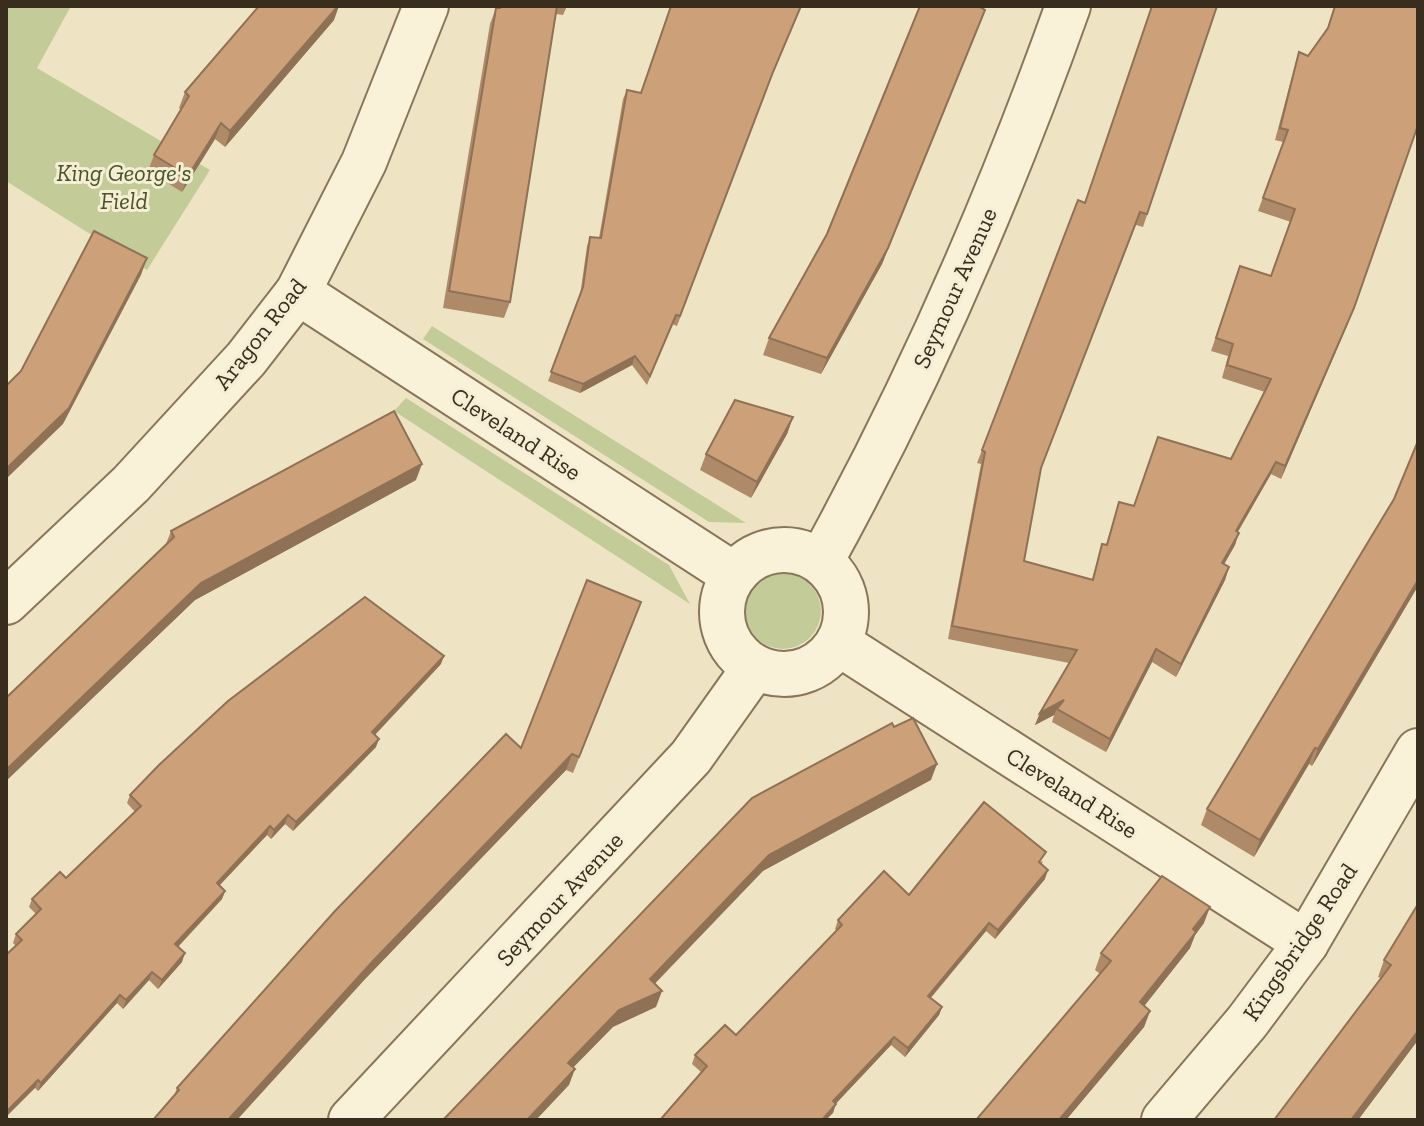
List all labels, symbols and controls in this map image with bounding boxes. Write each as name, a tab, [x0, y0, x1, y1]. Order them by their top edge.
park label: King George's Field	[57, 158, 191, 215]
street label: Seymour Avenue	[906, 203, 1003, 373]
street label: Aragon Road	[207, 272, 312, 395]
street label: Cleveland Rise	[446, 381, 587, 486]
street label: Cleveland Rise	[1001, 741, 1143, 844]
street label: Seymour Avenue	[490, 826, 629, 972]
street label: Kingsbridge Road	[1236, 857, 1363, 1026]

